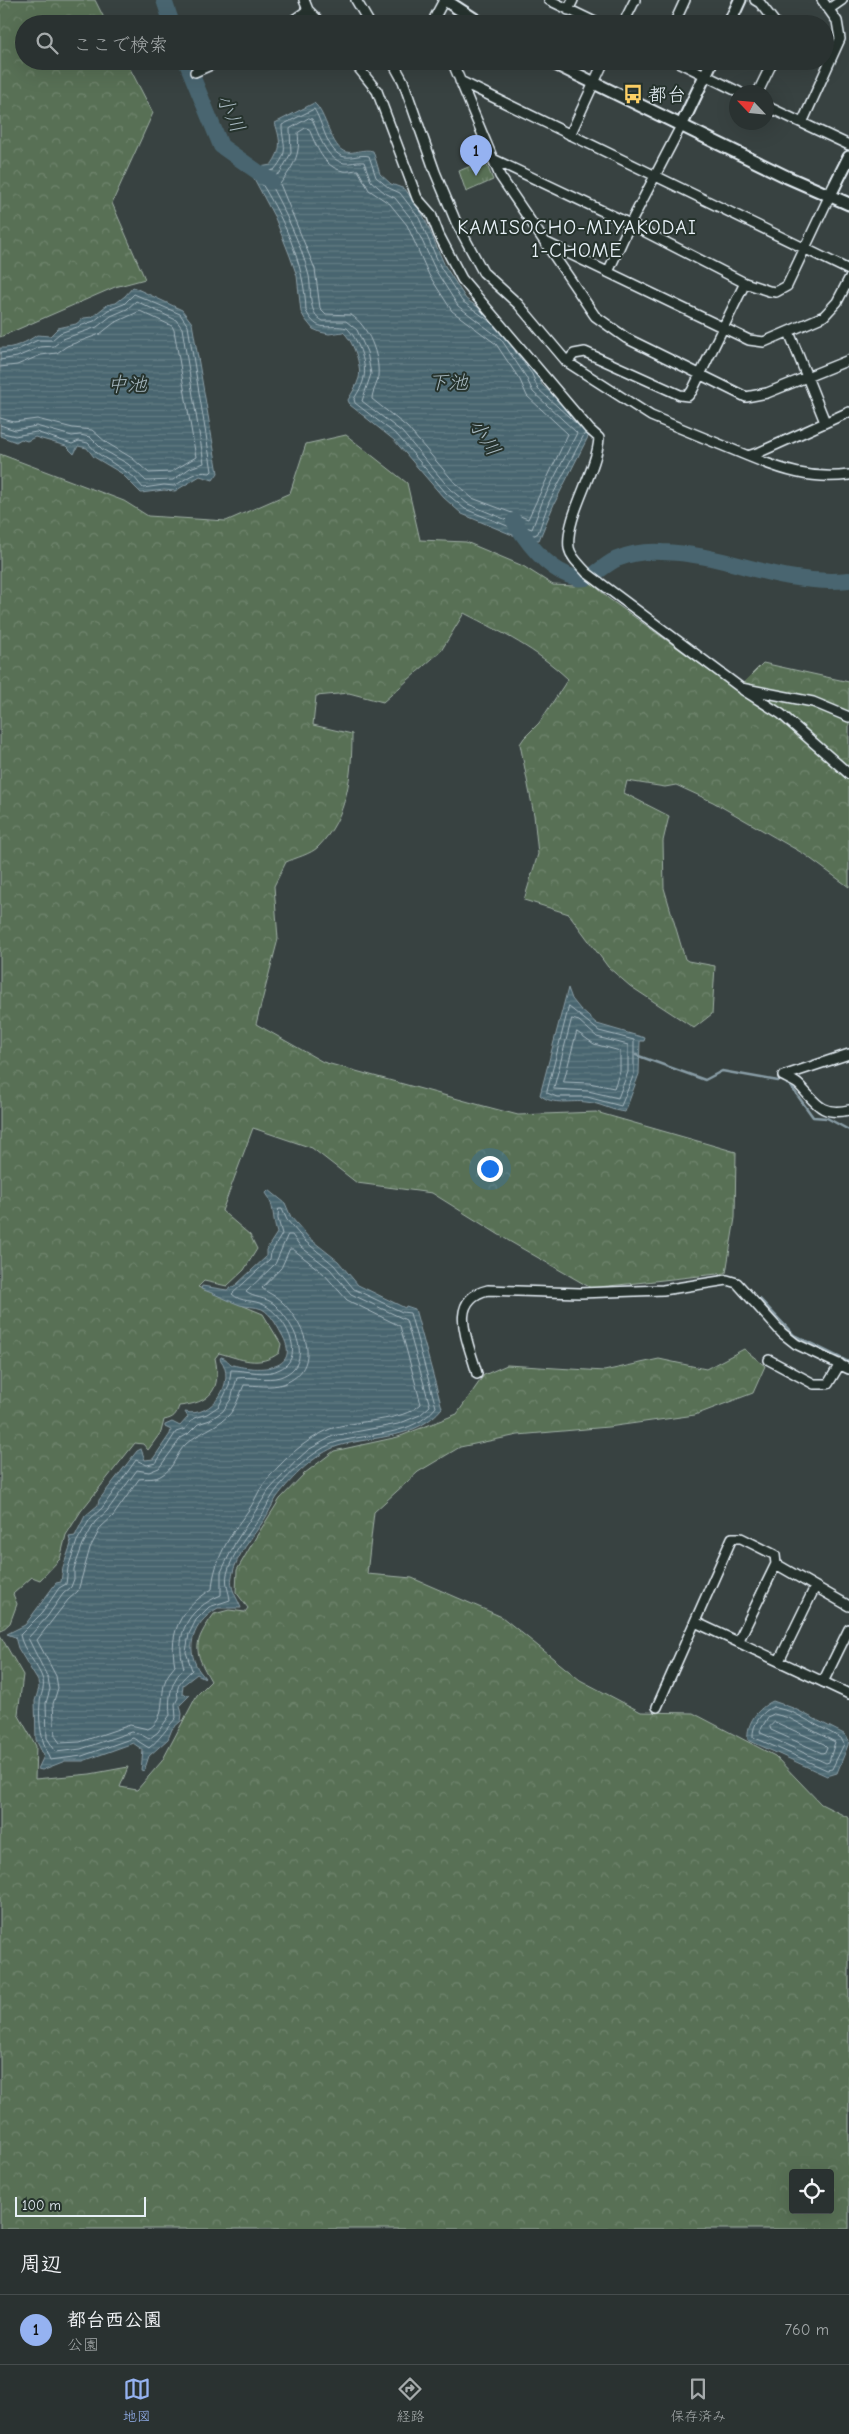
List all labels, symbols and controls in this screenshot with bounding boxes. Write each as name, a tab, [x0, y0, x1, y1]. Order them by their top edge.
search box	[15, 15, 834, 70]
icon: search	[33, 29, 61, 57]
text: ここで検索	[73, 34, 168, 56]
bus stop icon: 都台	[622, 83, 644, 105]
place label: 都台	[648, 84, 686, 106]
north arrow	[729, 85, 774, 130]
water label: 小川	[212, 90, 249, 136]
pin: 1	[460, 135, 492, 176]
district label: KAMISOCHO-MIYAKODAI 1-CHOME	[457, 216, 697, 262]
water label: 下池	[428, 371, 469, 394]
water label: 中池	[107, 373, 148, 396]
water label: 小川	[464, 414, 505, 460]
your location	[477, 1156, 503, 1182]
map controls	[789, 2169, 834, 2214]
button: locate	[789, 2169, 834, 2214]
scale bar	[15, 2194, 146, 2217]
text: 100 m	[22, 2197, 61, 2214]
text: 周辺	[20, 2252, 62, 2276]
text: 都台西公園	[67, 2309, 162, 2331]
text: 1	[33, 2321, 39, 2339]
text: 760 m	[785, 2321, 829, 2339]
text: 公園	[67, 2336, 99, 2354]
tab: 地図	[123, 2375, 151, 2425]
tab: 経路	[396, 2375, 424, 2425]
tab: 保存済み	[670, 2375, 726, 2425]

